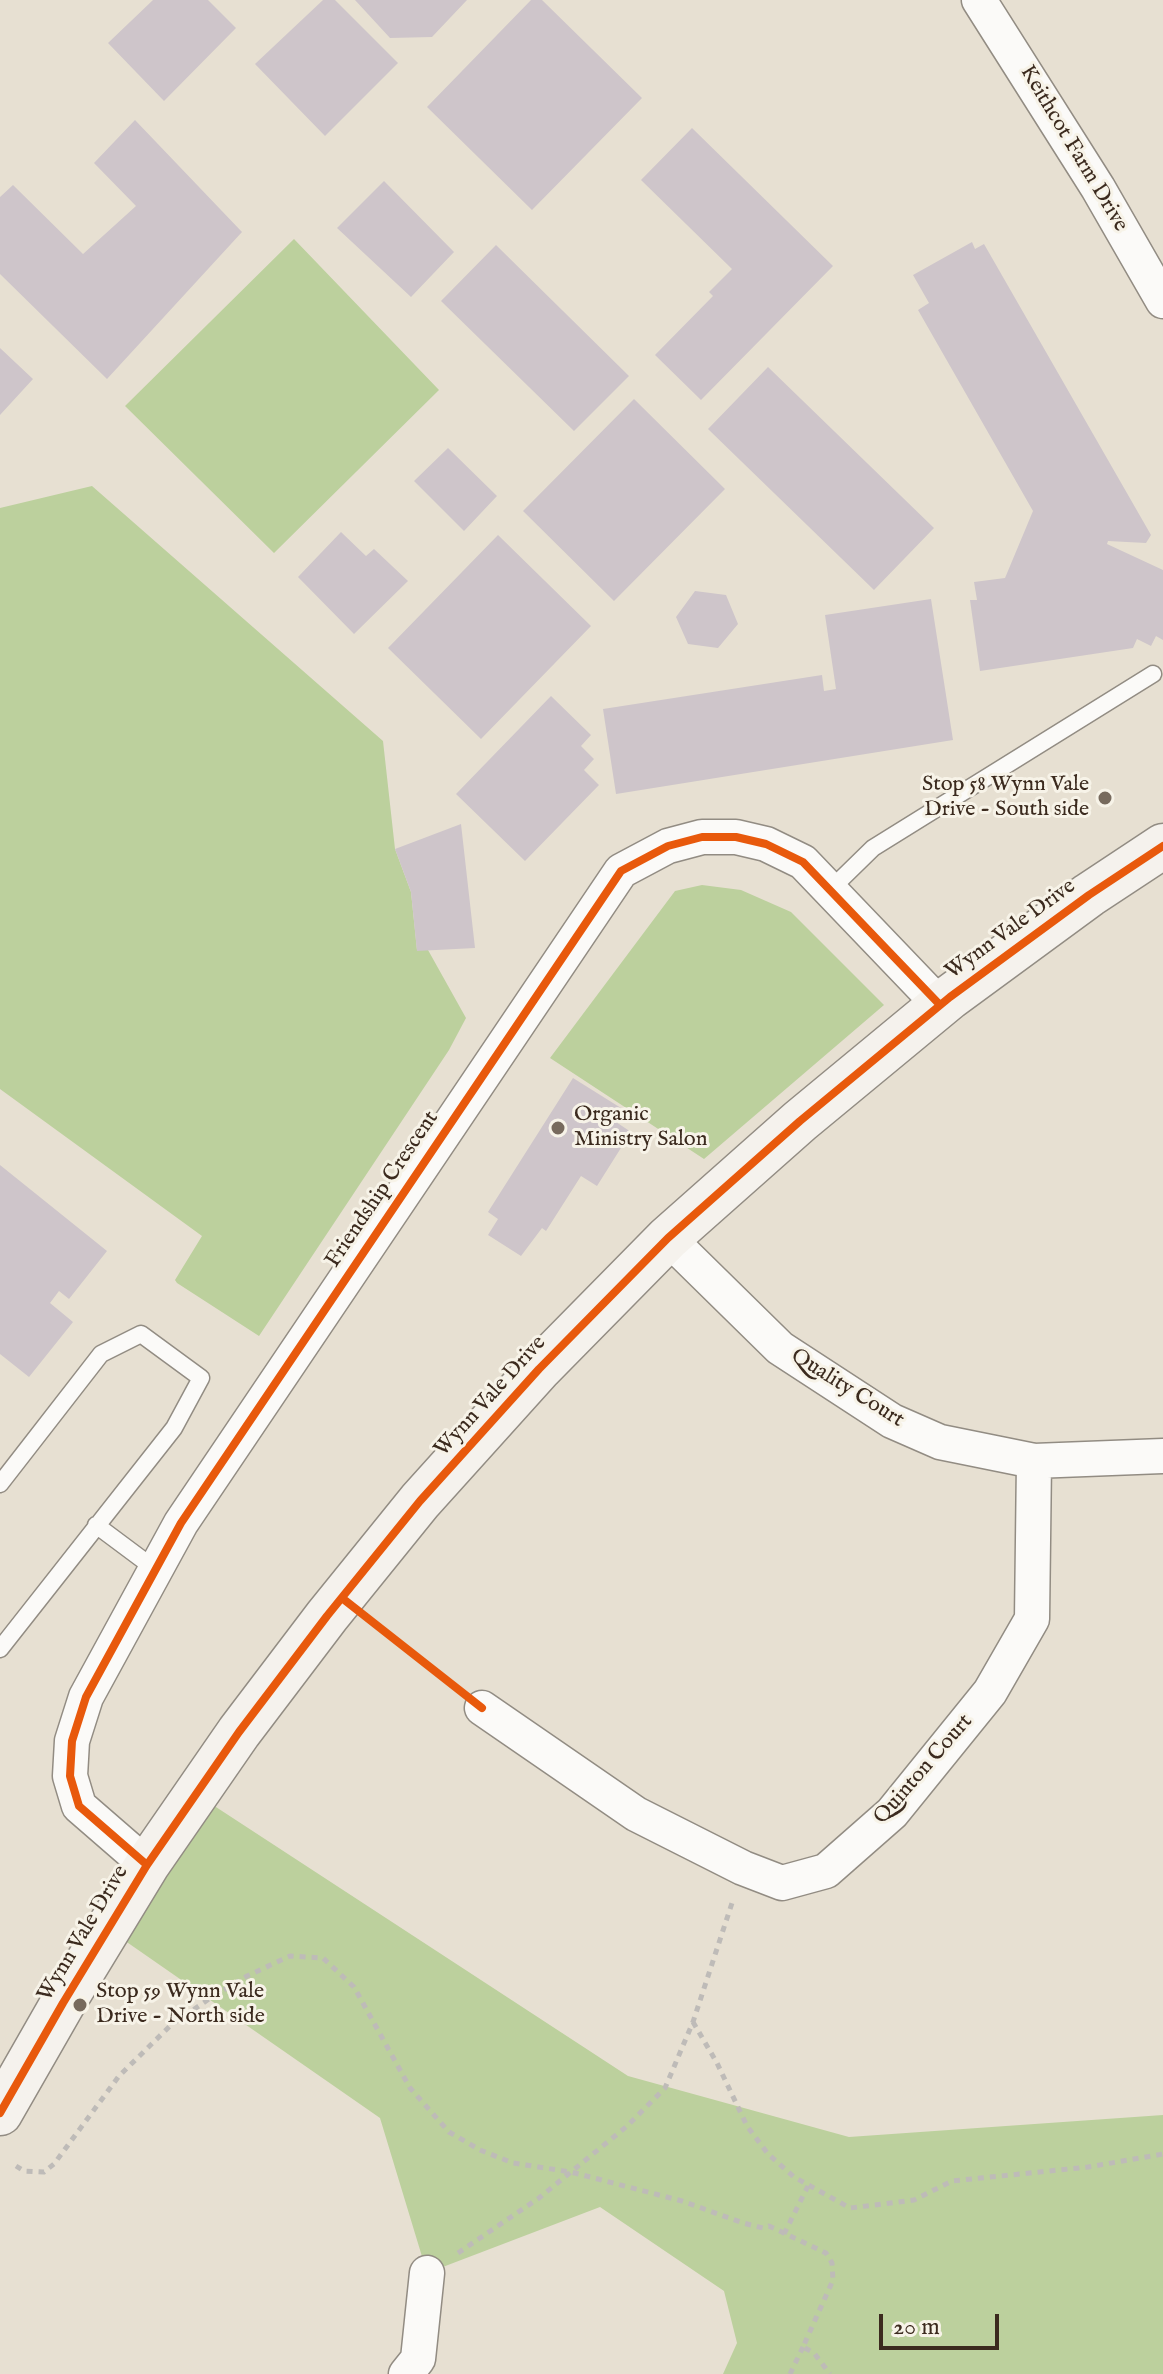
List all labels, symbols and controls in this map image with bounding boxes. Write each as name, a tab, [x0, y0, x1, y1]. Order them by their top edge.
street label: Keithcot Farm Drive	[1013, 61, 1133, 237]
place label: Stop 58 Wynn Vale Drive - South side	[922, 772, 1089, 824]
marker: Stop 58 Wynn Vale Drive - South side	[1096, 789, 1114, 807]
street label: Wynn Vale Drive	[941, 874, 1081, 986]
place label: Organic Ministry Salon	[574, 1102, 707, 1154]
street label: Friendship Crescent	[321, 1107, 445, 1273]
marker: Organic Ministry Salon	[549, 1119, 567, 1137]
street label: Wynn Vale Drive	[430, 1331, 552, 1463]
street label: Quality Court	[786, 1344, 908, 1434]
street label: Quinton Court	[869, 1710, 979, 1830]
street label: Wynn Vale Drive	[33, 1861, 135, 2007]
place label: Stop 59 Wynn Vale Drive - North side	[96, 1979, 265, 2030]
marker: Stop 59 Wynn Vale Drive - North side	[71, 1996, 89, 2014]
scale bar	[883, 2298, 1003, 2348]
text: 20 m	[893, 2312, 940, 2343]

